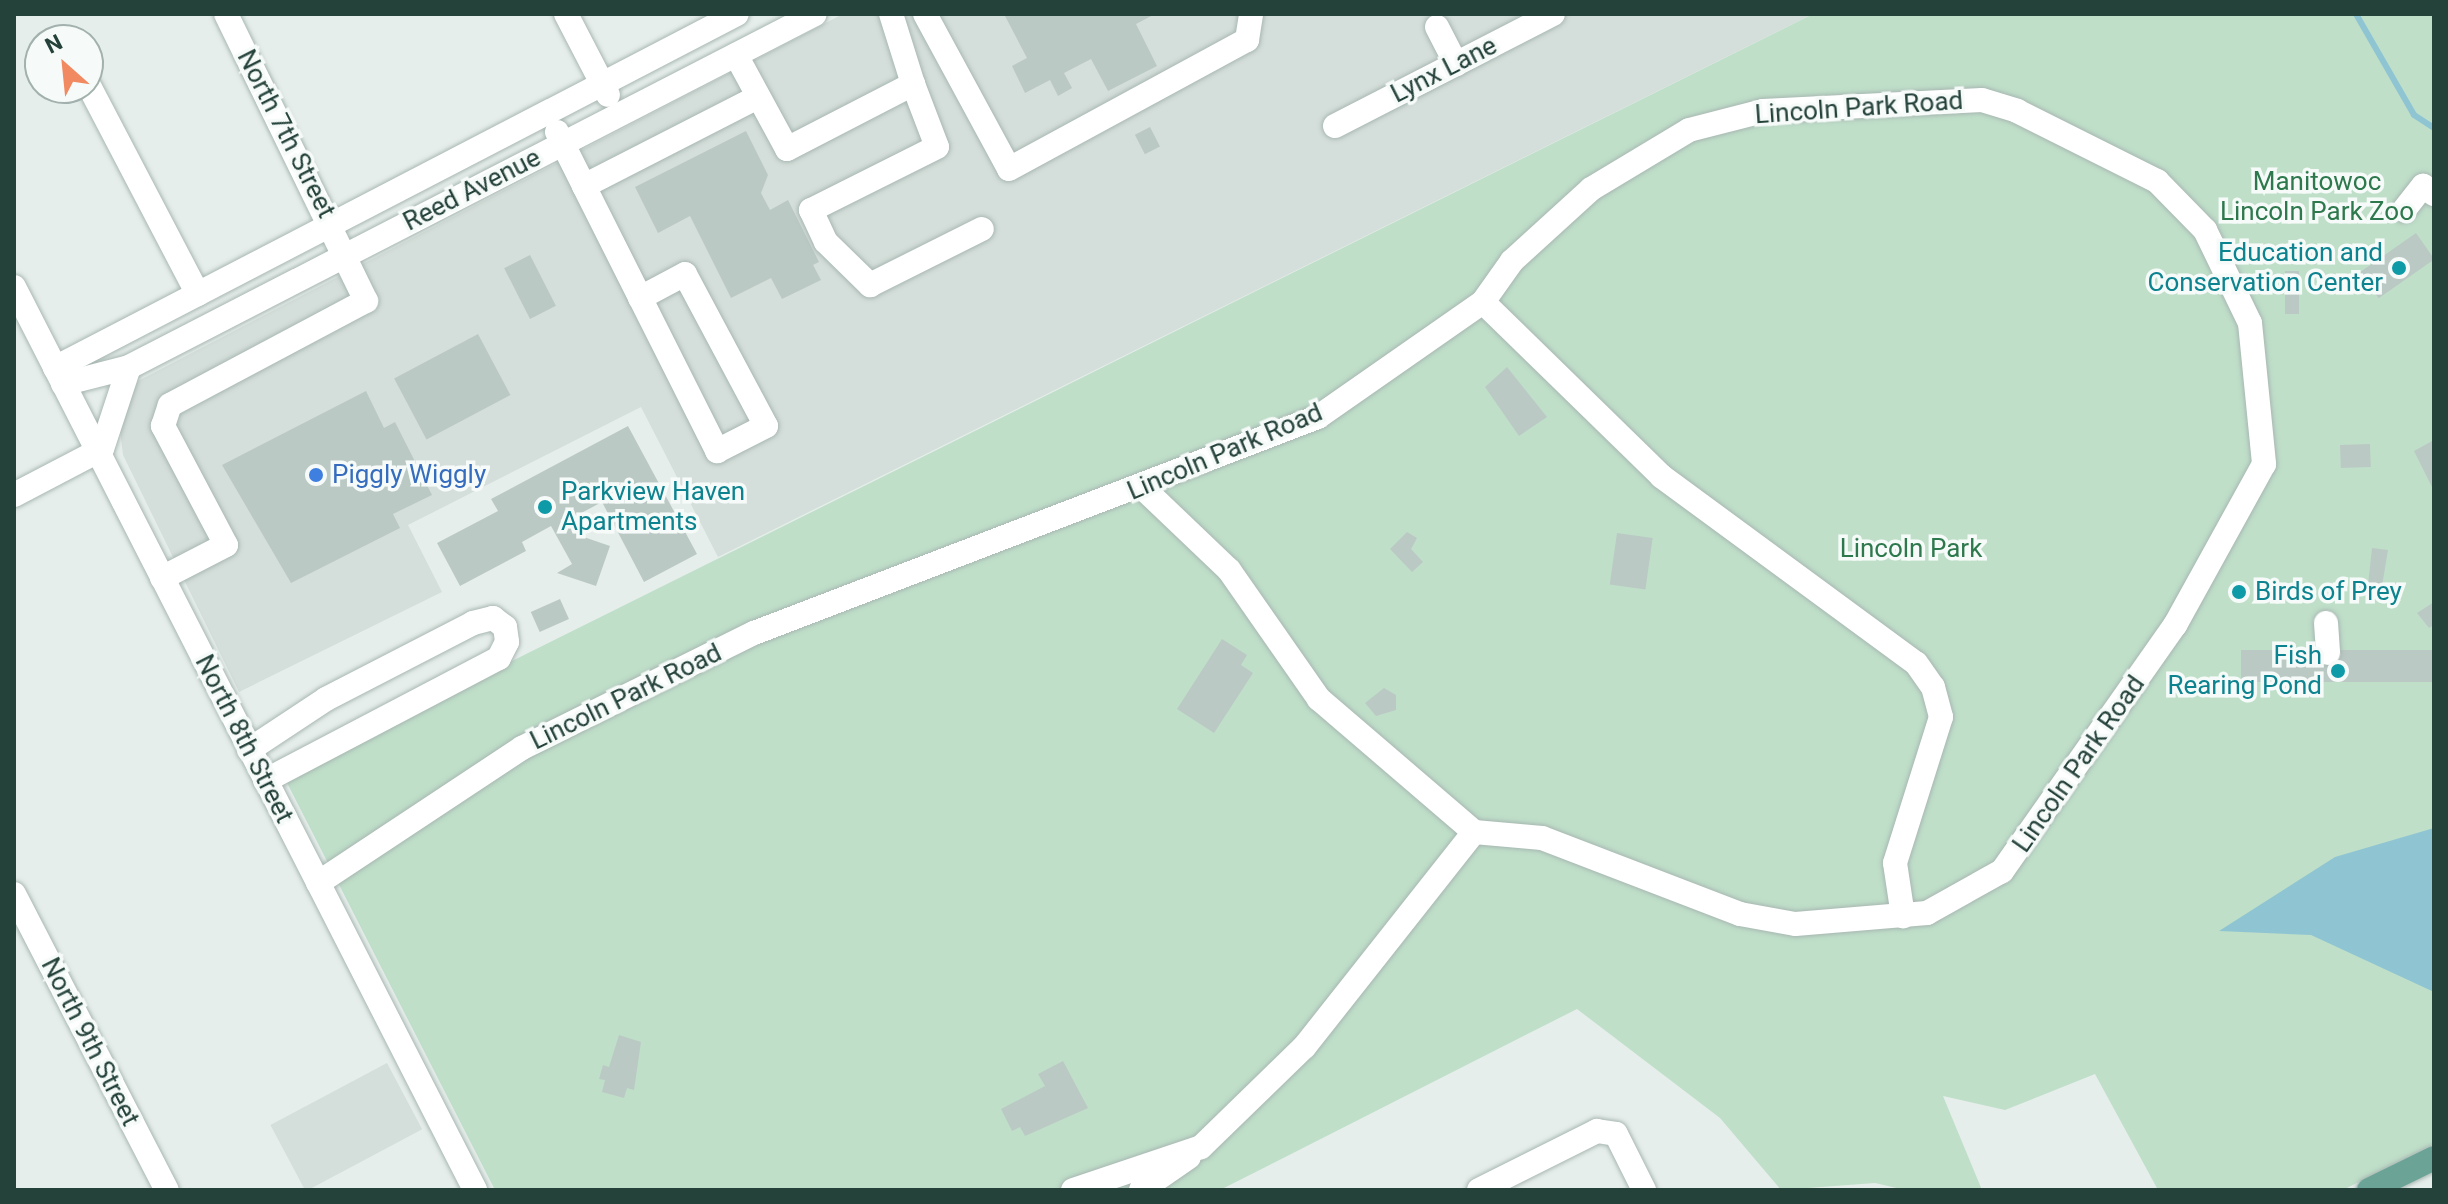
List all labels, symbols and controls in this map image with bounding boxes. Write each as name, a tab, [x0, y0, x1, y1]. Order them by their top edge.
north arrow	[24, 24, 104, 104]
text: N	[41, 29, 66, 59]
street label: Lynx Lane	[1386, 30, 1502, 110]
street label: North 7th Street	[230, 45, 342, 223]
street label: Lincoln Park Road	[1754, 85, 1964, 131]
street label: Reed Avenue	[398, 142, 546, 238]
park label: Manitowoc Lincoln Park Zoo	[2220, 166, 2414, 228]
place label: Education and Conservation Center	[2147, 237, 2383, 298]
marker: Education and Conservation Center	[2390, 259, 2408, 277]
street label: Lincoln Park Road	[1123, 397, 1327, 507]
place label: Piggly Wiggly	[332, 459, 486, 491]
marker: Piggly Wiggly	[307, 466, 325, 484]
place label: Parkview Haven Apartments	[561, 476, 745, 538]
marker: Parkview Haven Apartments	[536, 498, 554, 516]
park label: Lincoln Park	[1840, 533, 1982, 565]
place label: Birds of Prey	[2255, 576, 2402, 608]
marker: Birds of Prey	[2230, 583, 2248, 601]
street label: Lincoln Park Road	[525, 637, 727, 757]
place label: Fish Rearing Pond	[2167, 640, 2322, 702]
street label: North 8th Street	[188, 650, 300, 828]
marker: Fish Rearing Pond	[2329, 662, 2347, 680]
street label: Lincoln Park Road	[2006, 670, 2152, 858]
street label: North 9th Street	[34, 953, 146, 1131]

